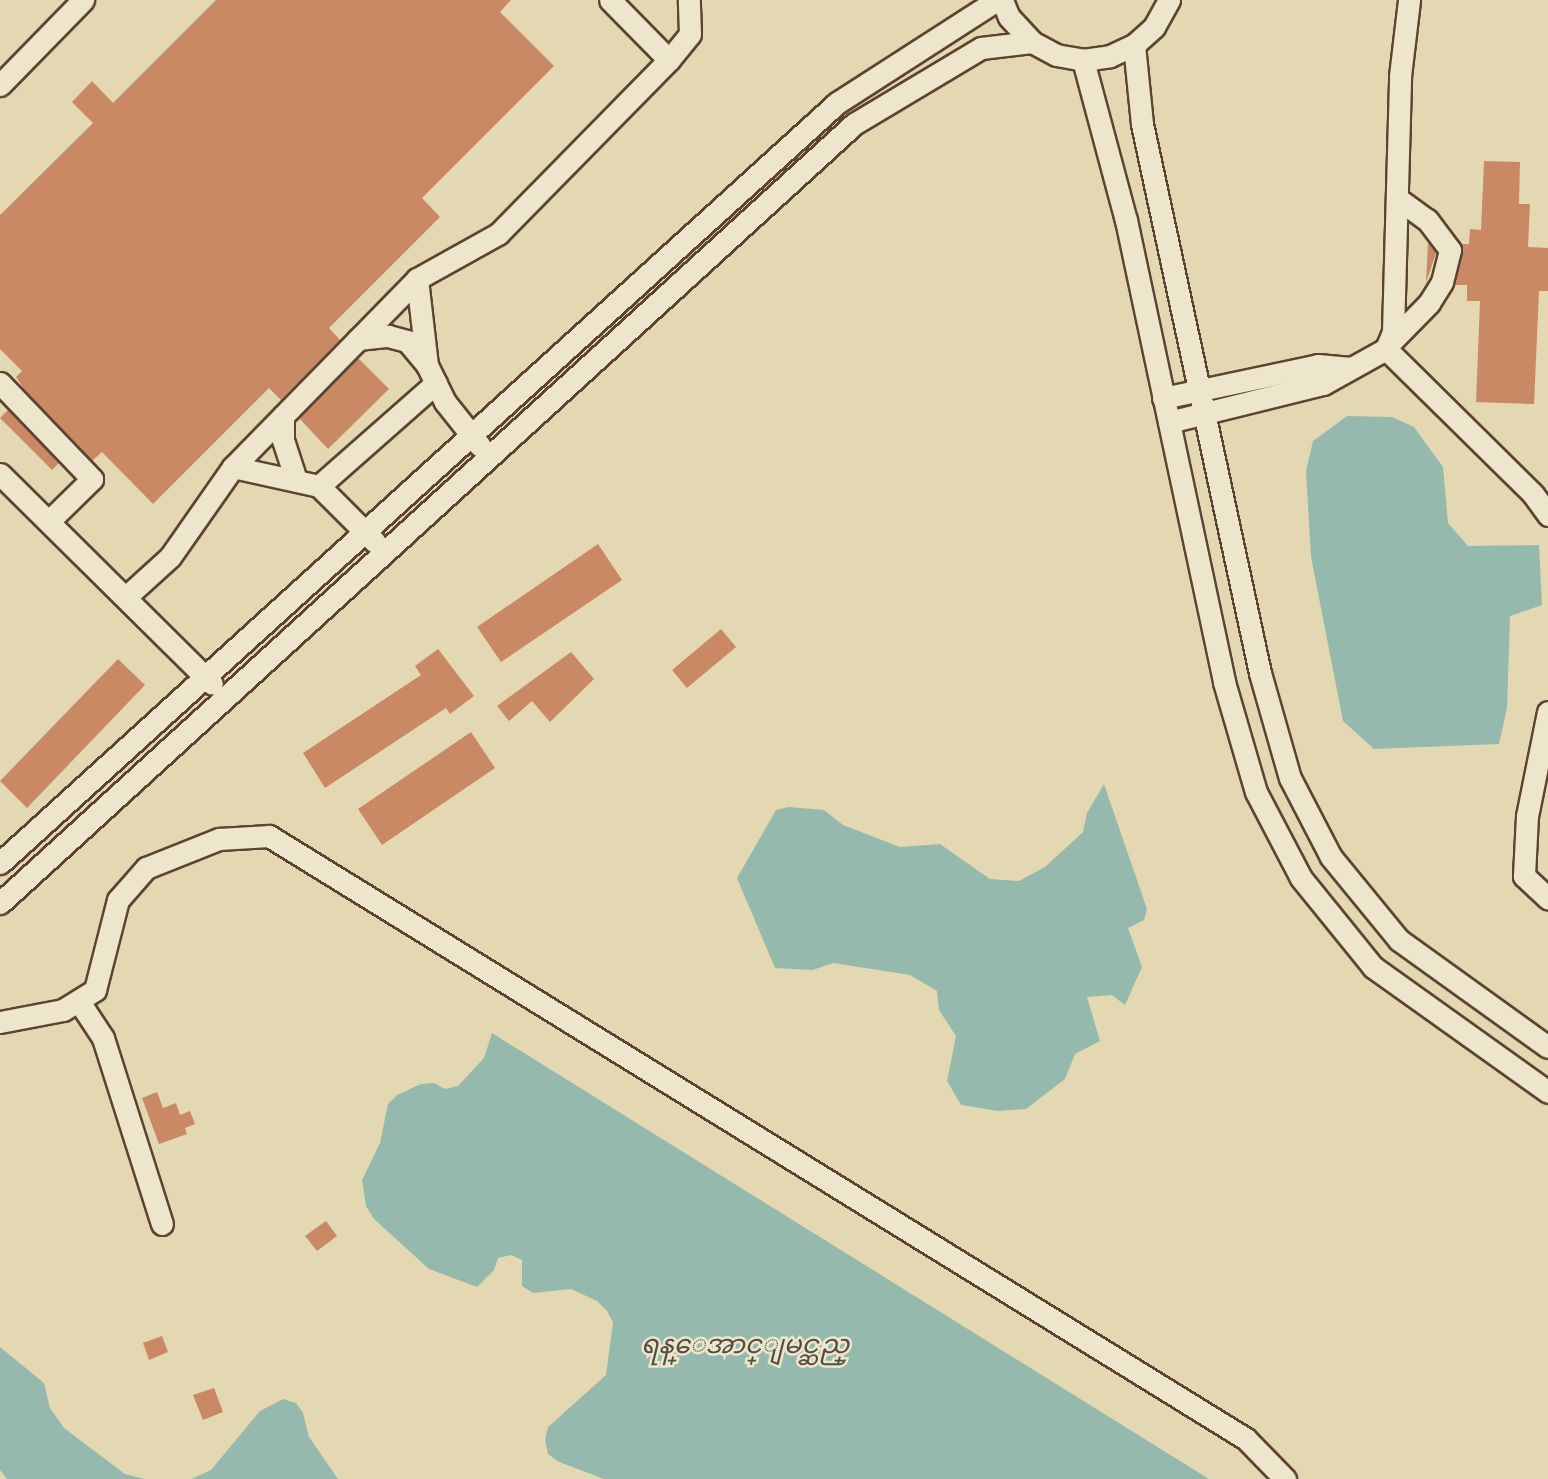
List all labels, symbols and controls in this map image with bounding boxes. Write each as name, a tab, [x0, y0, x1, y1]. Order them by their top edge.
water label: ရန္ေအာင္ျမင္ဆည္	[641, 1330, 849, 1362]

